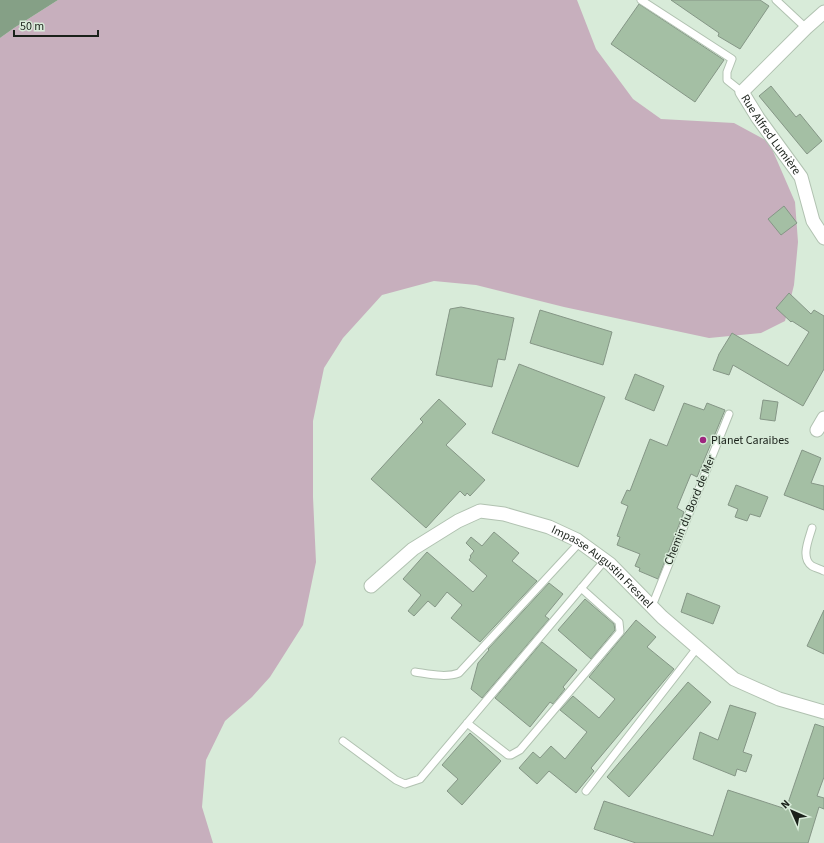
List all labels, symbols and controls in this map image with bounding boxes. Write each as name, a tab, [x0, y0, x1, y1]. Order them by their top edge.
scale bar	[14, 12, 98, 38]
text: 50 m	[20, 18, 44, 35]
street label: Rue Alfred Lumière	[737, 91, 805, 178]
place label: Planet Caraibes	[711, 432, 789, 449]
marker: Planet Caraibes	[698, 435, 708, 445]
street label: Chemin du Bord de Mer	[660, 452, 720, 568]
street label: Impasse Augustin Fresnel	[549, 521, 657, 612]
north arrow	[772, 791, 812, 831]
text: N	[777, 796, 793, 812]

